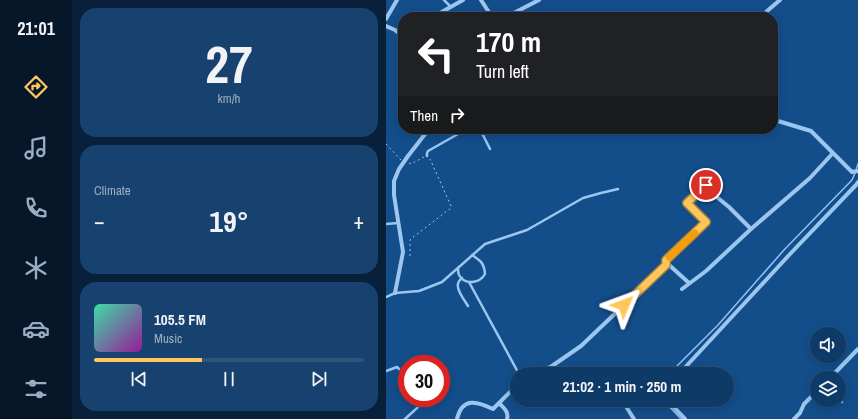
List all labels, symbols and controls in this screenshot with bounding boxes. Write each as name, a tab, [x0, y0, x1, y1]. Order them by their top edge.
text: 21:01	[17, 16, 55, 41]
text: 170 m	[476, 23, 541, 61]
icon: left	[410, 28, 462, 80]
text: 27	[205, 29, 253, 99]
text: Turn left	[476, 59, 529, 84]
icon: directions	[22, 73, 50, 101]
text: km/h	[217, 90, 241, 107]
icon: right	[446, 104, 468, 126]
text: Then	[410, 105, 438, 126]
icon: music	[22, 134, 50, 162]
pin	[689, 168, 723, 202]
icon: arrive	[695, 174, 717, 196]
text: Climate	[94, 182, 131, 199]
icon: phone	[22, 194, 50, 222]
text: 19°	[209, 201, 249, 241]
text: −	[94, 206, 105, 236]
text: +	[353, 206, 364, 236]
icon: climate	[22, 254, 50, 282]
position arrow	[603, 284, 645, 326]
text: 105.5 FM	[154, 309, 206, 330]
icon: car	[22, 315, 50, 343]
map controls	[810, 327, 846, 407]
button: sound	[810, 327, 846, 363]
text: Music	[154, 330, 182, 347]
speed limit sign: 30	[398, 355, 450, 407]
icon: previous	[128, 368, 150, 390]
icon: pause	[218, 368, 240, 390]
icon: next	[308, 368, 330, 390]
button: layers	[810, 371, 846, 407]
icon: filters	[22, 375, 50, 403]
text: 21:02 · 1 min · 250 m	[563, 376, 681, 397]

